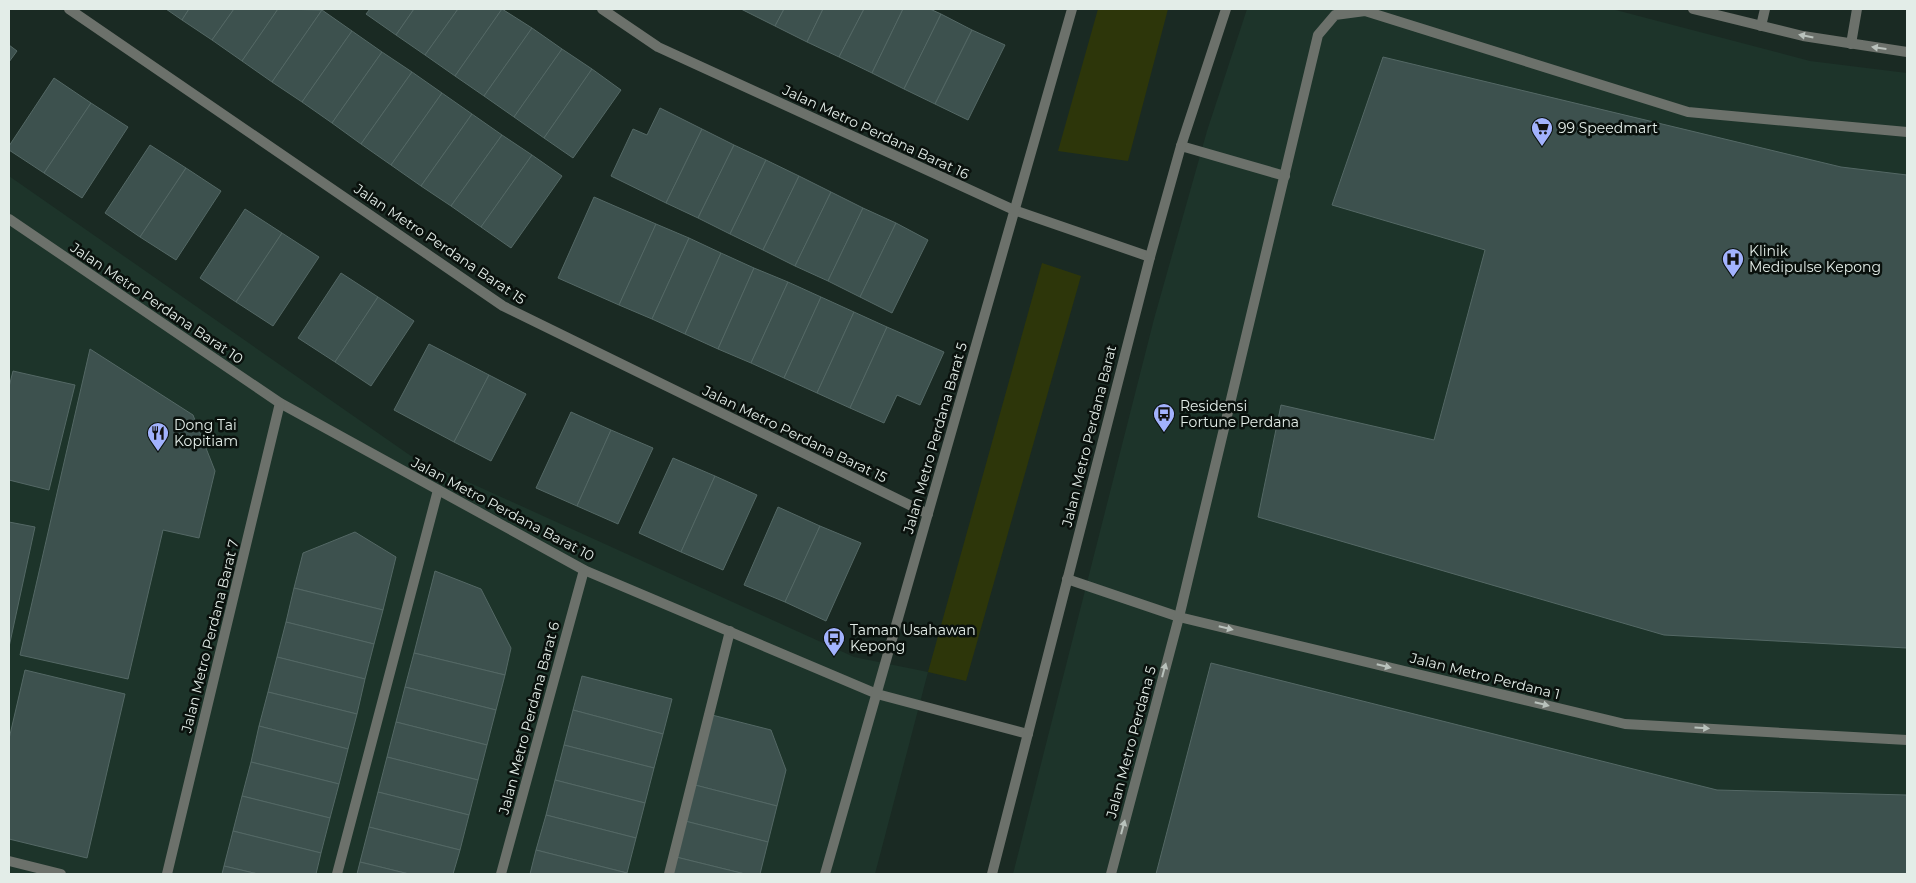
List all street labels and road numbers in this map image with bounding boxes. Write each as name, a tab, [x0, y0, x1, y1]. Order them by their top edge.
street label: Jalan Metro Perdana Barat 16	[779, 80, 973, 183]
street label: Jalan Metro Perdana Barat 15	[350, 179, 529, 308]
street label: Jalan Metro Perdana Barat 10	[66, 238, 247, 368]
street label: Jalan Metro Perdana Barat 5	[899, 340, 971, 537]
street label: Jalan Metro Perdana Barat	[1057, 343, 1120, 530]
street label: Jalan Metro Perdana Barat 15	[699, 381, 890, 487]
street label: Jalan Metro Perdana Barat 10	[408, 453, 598, 565]
street label: Jalan Metro Perdana Barat 7	[177, 538, 243, 735]
street label: Jalan Metro Perdana Barat 6	[494, 619, 564, 817]
street label: Jalan Metro Perdana 1	[1407, 648, 1562, 703]
street label: Jalan Metro Perdana 5	[1102, 664, 1160, 821]

